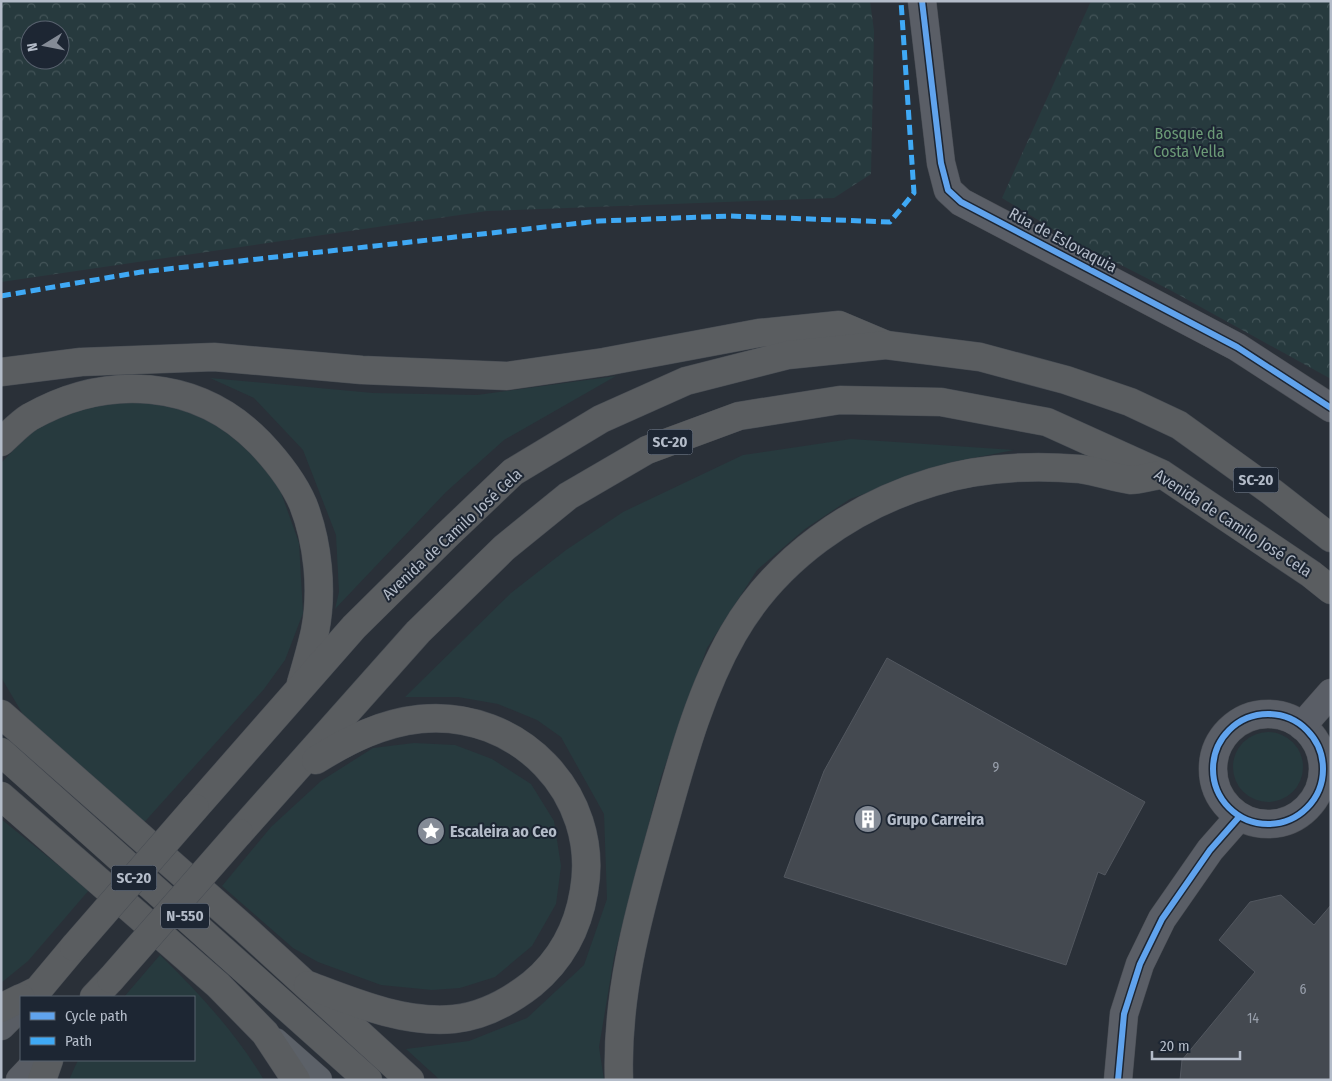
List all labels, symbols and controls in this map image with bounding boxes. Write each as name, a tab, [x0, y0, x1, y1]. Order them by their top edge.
north arrow	[20, 20, 70, 70]
text: N	[24, 42, 42, 53]
park label: Bosque da Costa Vella	[1153, 124, 1225, 161]
street label: Rúa de Eslovaquia	[1006, 204, 1120, 276]
road number: SC-20	[648, 430, 692, 454]
street label: Avenida de Camilo José Cela	[378, 464, 526, 604]
street label: Avenida de Camilo José Cela	[1151, 465, 1315, 581]
road number: SC-20	[1234, 468, 1278, 492]
house number: 9	[993, 759, 1000, 776]
building icon: Grupo Carreira	[853, 804, 883, 834]
place label: Grupo Carreira	[887, 810, 984, 829]
place icon: Escaleira ao Ceo	[416, 816, 446, 846]
place label: Escaleira ao Ceo	[450, 822, 557, 841]
road number: SC-20	[112, 866, 156, 890]
road number: N-550	[161, 904, 209, 928]
house number: 6	[1300, 981, 1307, 998]
legend	[20, 996, 195, 1061]
text: Cycle path	[65, 1007, 128, 1025]
house number: 14	[1247, 1010, 1259, 1027]
scale bar	[1152, 1028, 1240, 1060]
text: Path	[65, 1032, 92, 1050]
text: 20 m	[1160, 1037, 1190, 1055]

